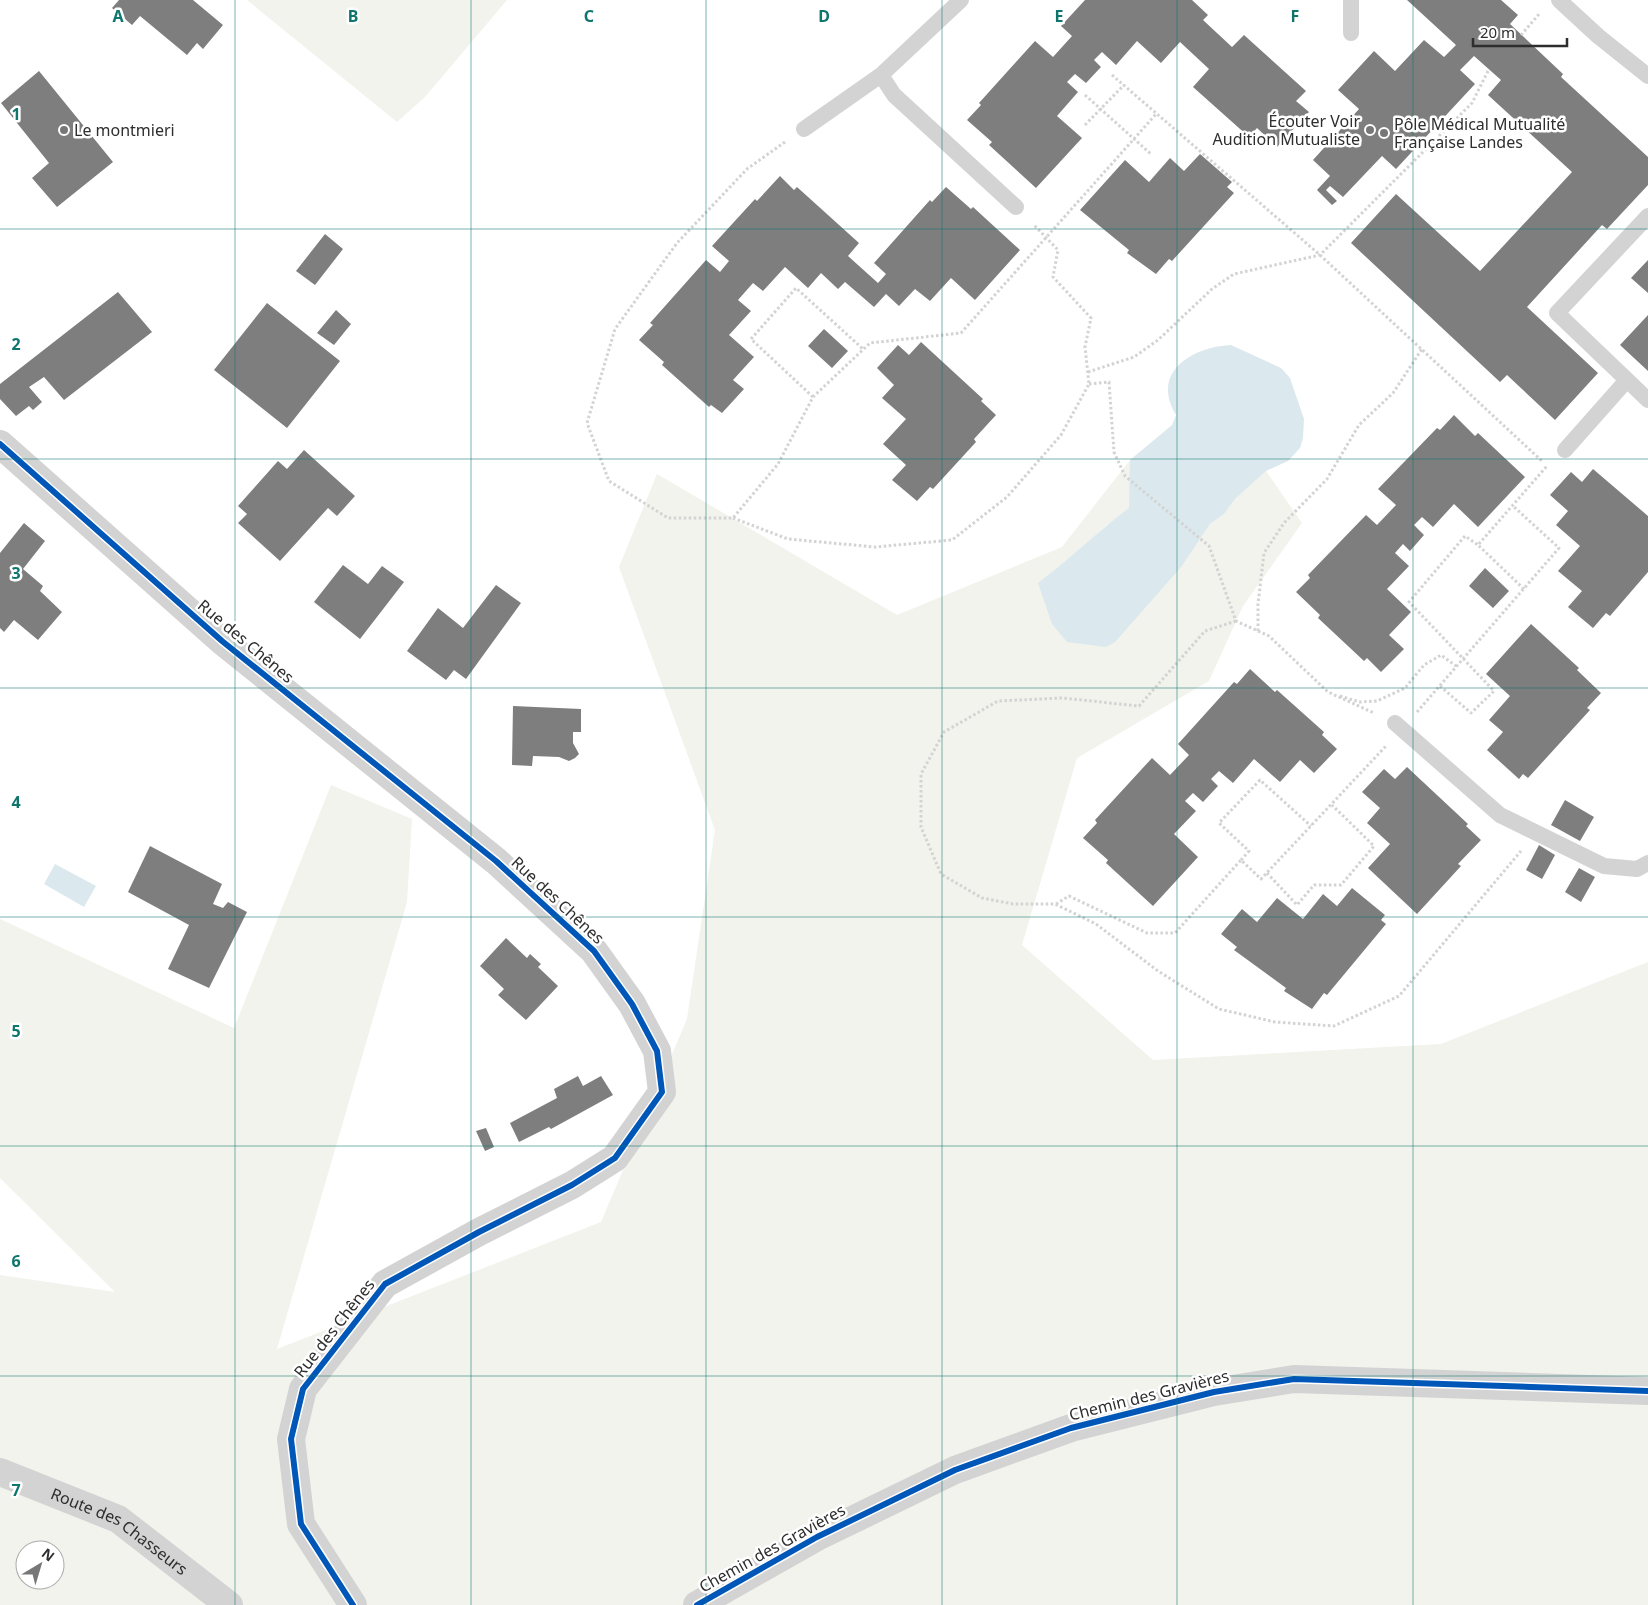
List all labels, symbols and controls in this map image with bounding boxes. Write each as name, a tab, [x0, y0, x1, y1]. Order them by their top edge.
text: A	[112, 5, 124, 27]
text: B	[348, 5, 358, 27]
text: C	[584, 5, 594, 27]
text: D	[818, 5, 830, 27]
text: E	[1055, 5, 1064, 27]
text: F	[1291, 5, 1299, 27]
scale bar	[1473, 15, 1567, 47]
text: 20 m	[1480, 22, 1515, 42]
text: 1	[11, 103, 21, 125]
place label: Écouter Voir Audition Mutualiste	[1213, 110, 1360, 150]
place label: Pôle Médical Mutualité Française Landes	[1394, 113, 1565, 153]
place label: Le montmieri	[74, 119, 175, 141]
marker: Le montmieri	[58, 124, 70, 136]
marker: Écouter Voir Audition Mutualiste	[1364, 124, 1376, 136]
marker: Pôle Médical Mutualité Française Landes	[1378, 127, 1390, 139]
text: 2	[11, 333, 21, 355]
text: 3	[11, 562, 21, 584]
street label: Rue des Chênes	[193, 594, 299, 688]
text: 4	[11, 791, 21, 813]
street label: Rue des Chênes	[507, 851, 609, 949]
text: 5	[11, 1020, 21, 1042]
text: 6	[11, 1250, 21, 1272]
street label: Rue des Chênes	[289, 1274, 379, 1382]
street label: Chemin des Gravières	[1067, 1364, 1231, 1426]
text: 7	[11, 1479, 21, 1501]
street label: Route des Chasseurs	[48, 1482, 192, 1580]
street label: Chemin des Gravières	[695, 1499, 849, 1597]
north arrow	[15, 1540, 65, 1590]
text: N	[38, 1543, 59, 1565]

